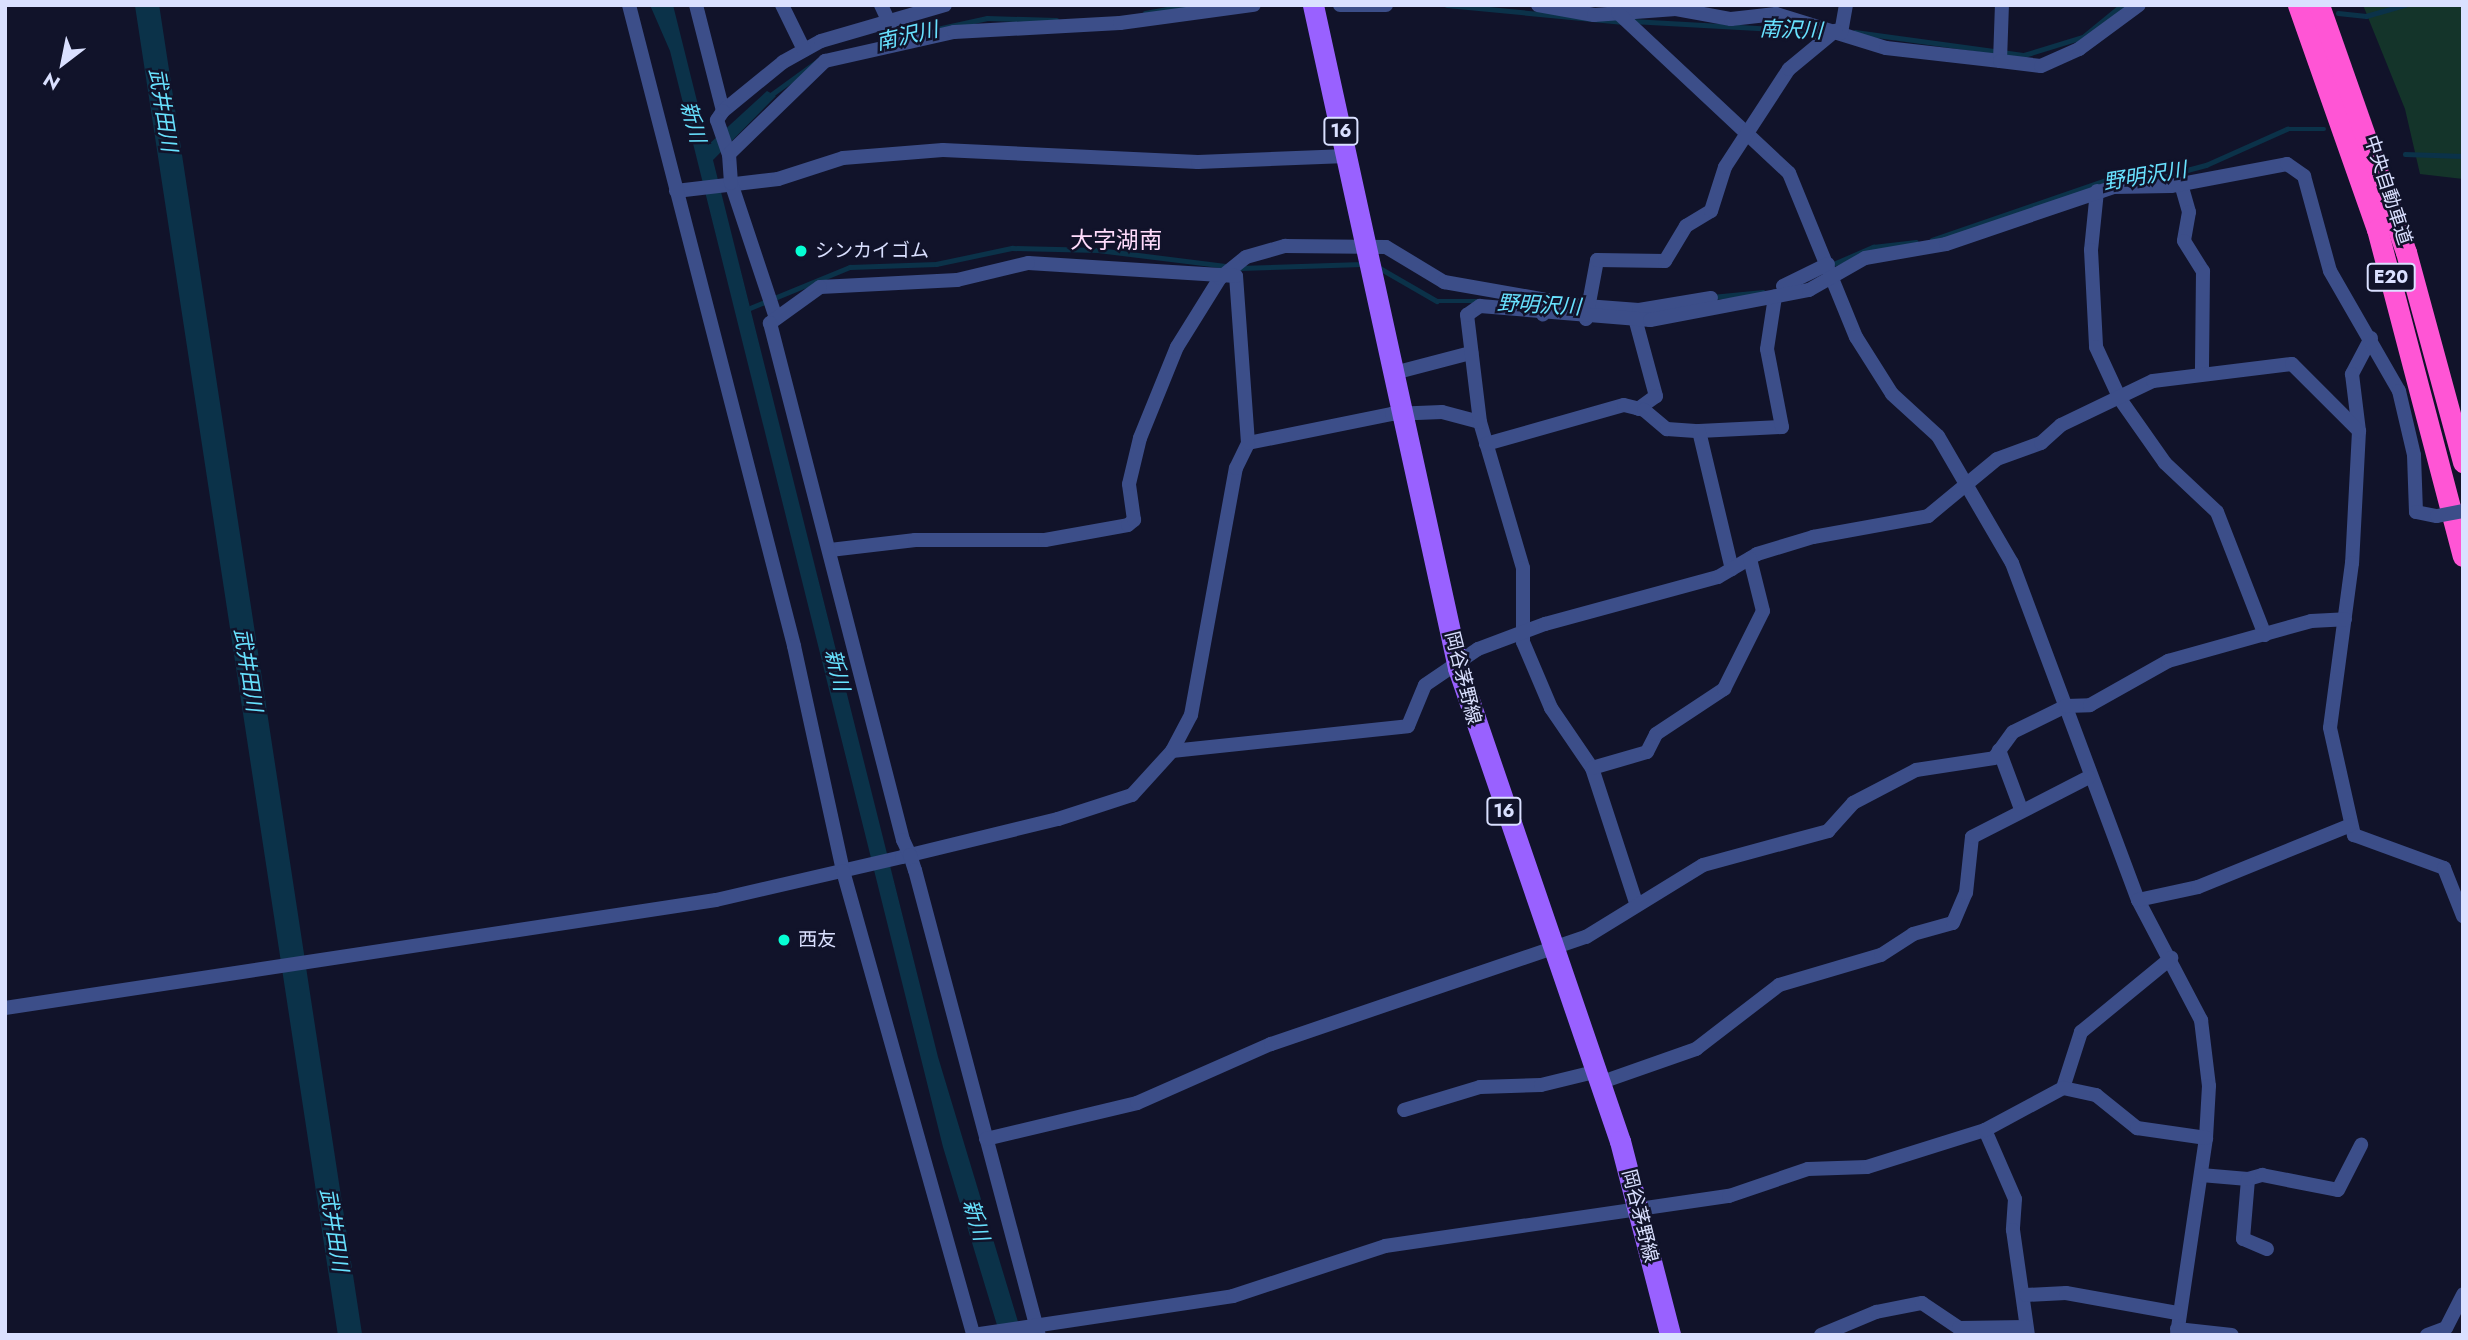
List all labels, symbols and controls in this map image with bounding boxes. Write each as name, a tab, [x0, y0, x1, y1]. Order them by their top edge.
water label: 南沢川	[1759, 16, 1823, 44]
water label: 南沢川	[873, 17, 941, 55]
north arrow	[28, 28, 98, 98]
text: N	[38, 66, 65, 97]
water label: 武井田川	[144, 67, 182, 153]
water label: 新川	[675, 98, 711, 146]
road number: 16	[1322, 116, 1360, 146]
street label: 中央自動車道	[2360, 132, 2416, 248]
water label: 野明沢川	[2102, 157, 2188, 195]
district label: 大字湖南	[1070, 226, 1162, 254]
place label: シンカイゴム	[815, 240, 929, 262]
marker: シンカイゴム	[793, 243, 809, 259]
road number: E20	[2366, 262, 2416, 292]
water label: 野明沢川	[1496, 290, 1582, 320]
water label: 武井田川	[229, 627, 267, 713]
street label: 岡谷茅野線	[1440, 629, 1486, 727]
water label: 新川	[820, 647, 854, 693]
road number: 16	[1485, 796, 1523, 826]
place label: 西友	[798, 929, 836, 951]
marker: 西友	[776, 932, 792, 948]
street label: 岡谷茅野線	[1617, 1167, 1663, 1265]
water label: 武井田川	[315, 1187, 353, 1273]
water label: 新川	[958, 1196, 994, 1244]

